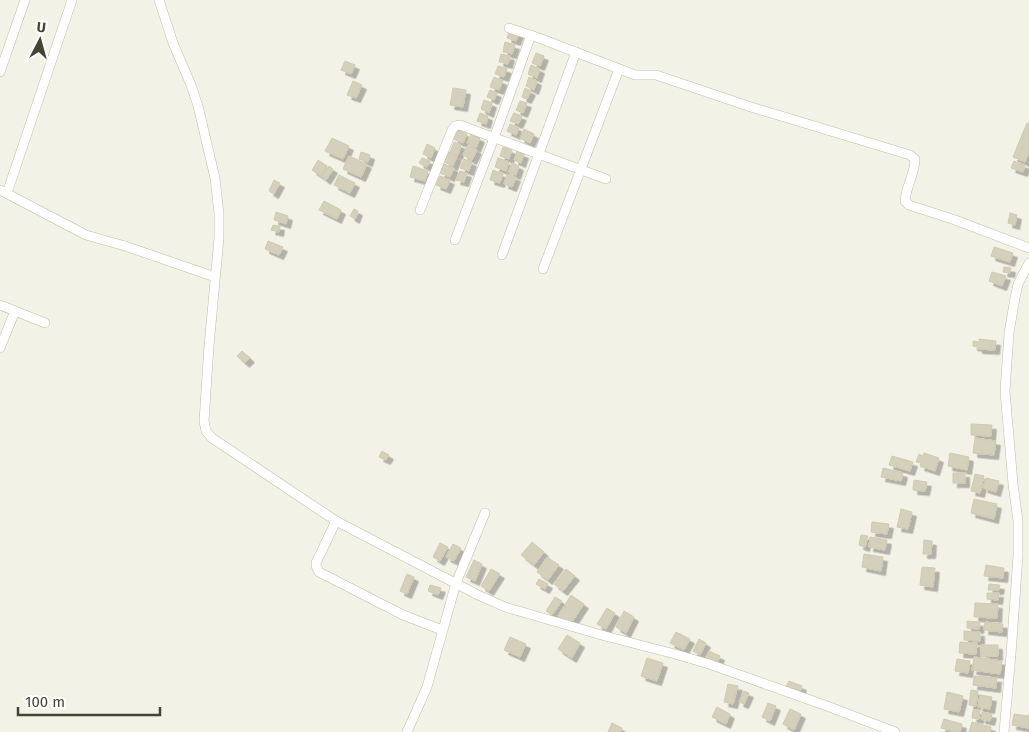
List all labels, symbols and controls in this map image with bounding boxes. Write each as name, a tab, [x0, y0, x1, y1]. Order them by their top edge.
north arrow	[15, 15, 65, 65]
text: U	[36, 19, 47, 36]
scale bar	[18, 684, 160, 716]
text: 100 m	[25, 693, 65, 711]

